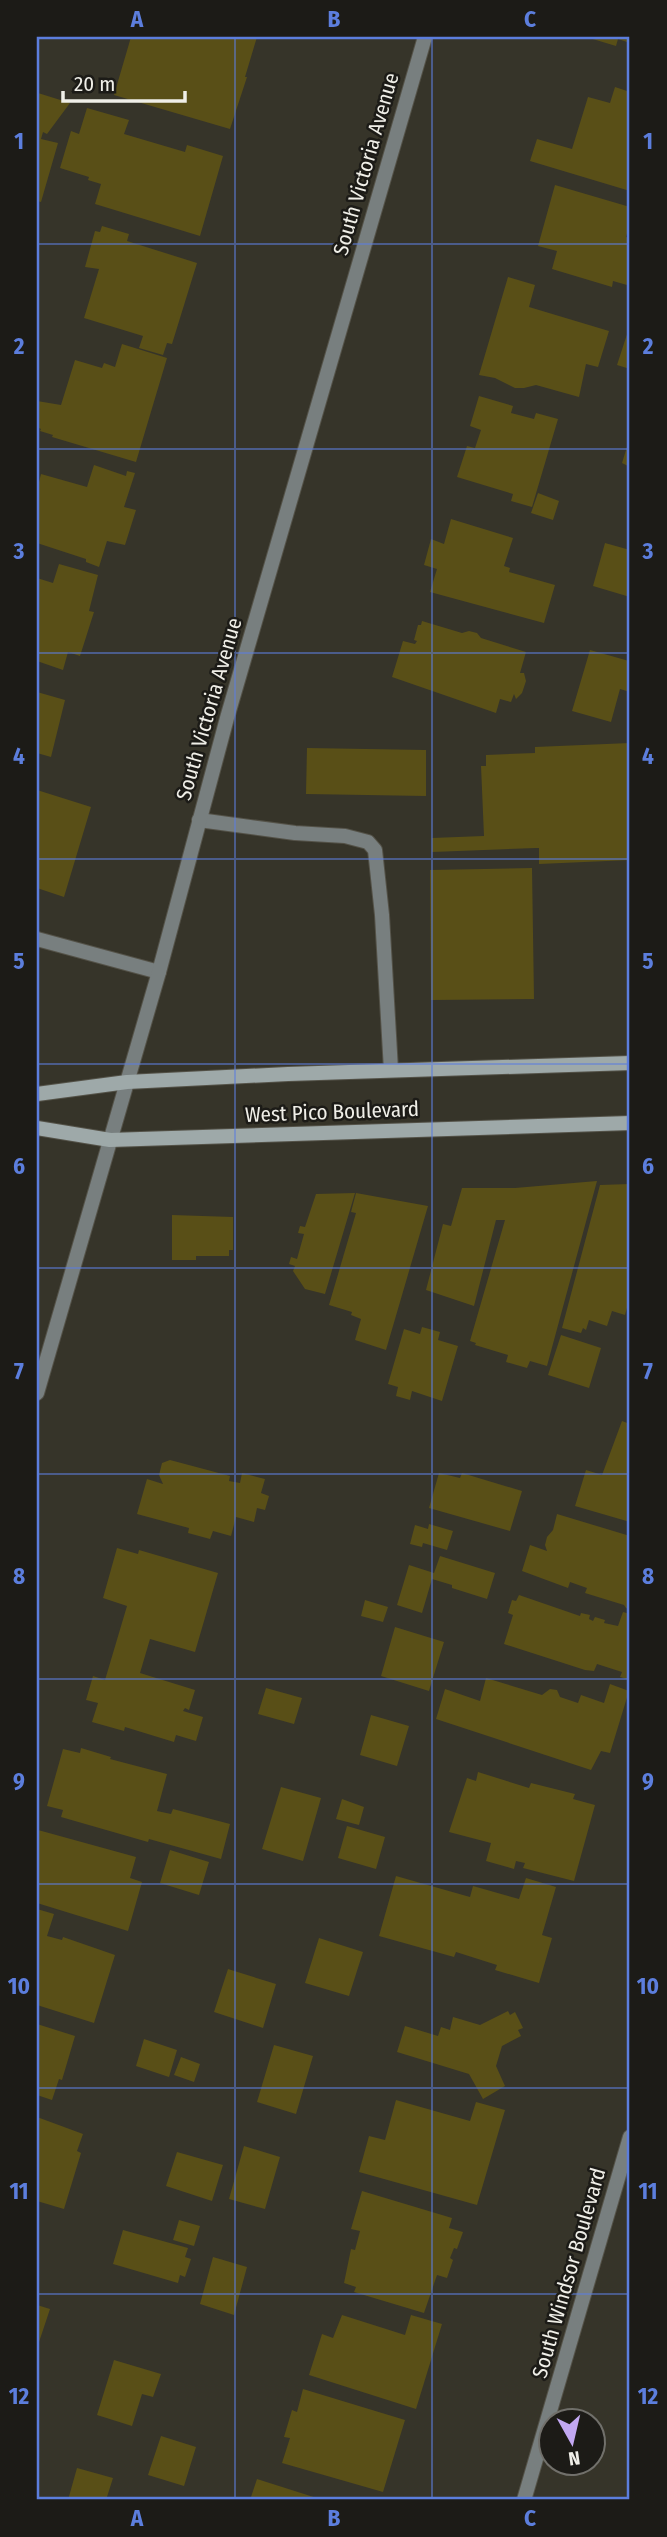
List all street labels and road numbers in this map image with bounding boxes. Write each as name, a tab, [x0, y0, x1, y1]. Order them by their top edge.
street label: South Victoria Avenue	[327, 70, 405, 258]
street label: South Victoria Avenue	[170, 615, 248, 803]
street label: West Pico Boulevard	[245, 1096, 419, 1128]
street label: South Windsor Boulevard	[527, 2165, 611, 2381]

